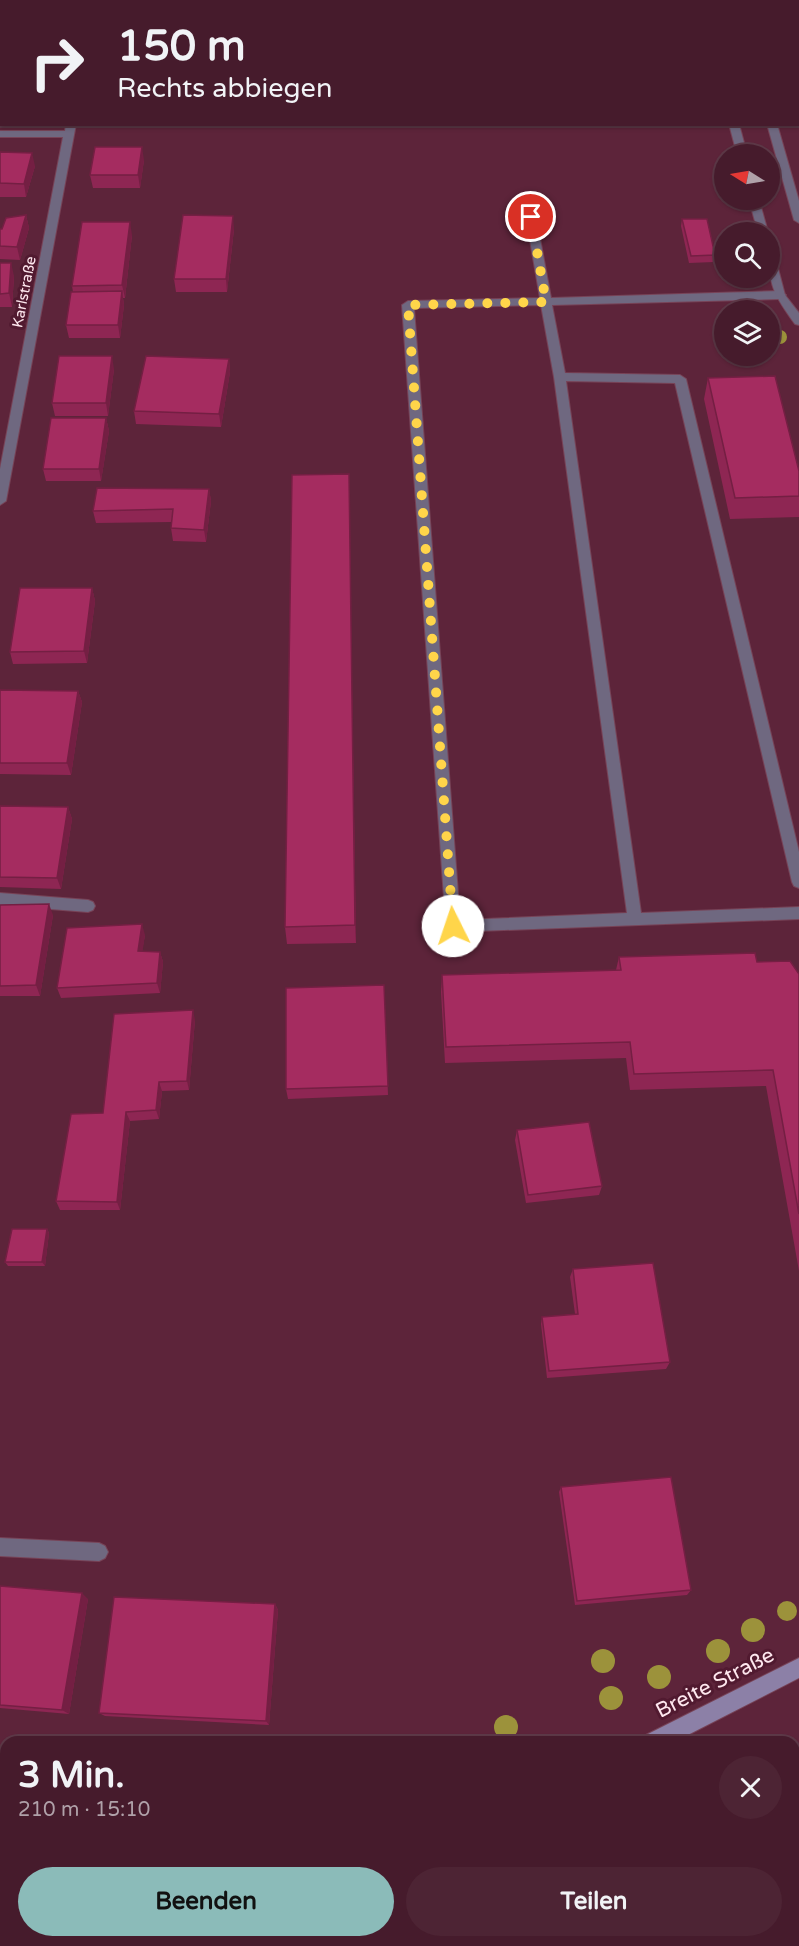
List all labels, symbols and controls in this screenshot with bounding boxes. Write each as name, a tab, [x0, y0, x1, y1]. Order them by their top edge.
text: 150 m	[117, 21, 246, 72]
icon: right	[18, 24, 96, 102]
text: Rechts abbiegen	[117, 72, 332, 105]
north arrow	[714, 144, 780, 210]
map controls	[714, 144, 780, 366]
pin	[505, 191, 556, 242]
icon: arrive	[514, 200, 547, 233]
button: search	[714, 222, 780, 288]
street label: Karlstraße	[8, 255, 40, 329]
button: layers	[714, 300, 780, 366]
position arrow	[421, 894, 485, 958]
street label: Breite Straße	[652, 1642, 778, 1724]
text: 3 Min.	[18, 1754, 125, 1797]
button: close	[719, 1756, 782, 1819]
text: 210 m · 15:10	[18, 1798, 150, 1822]
button: Beenden	[18, 1867, 394, 1936]
button: Teilen	[406, 1867, 782, 1936]

